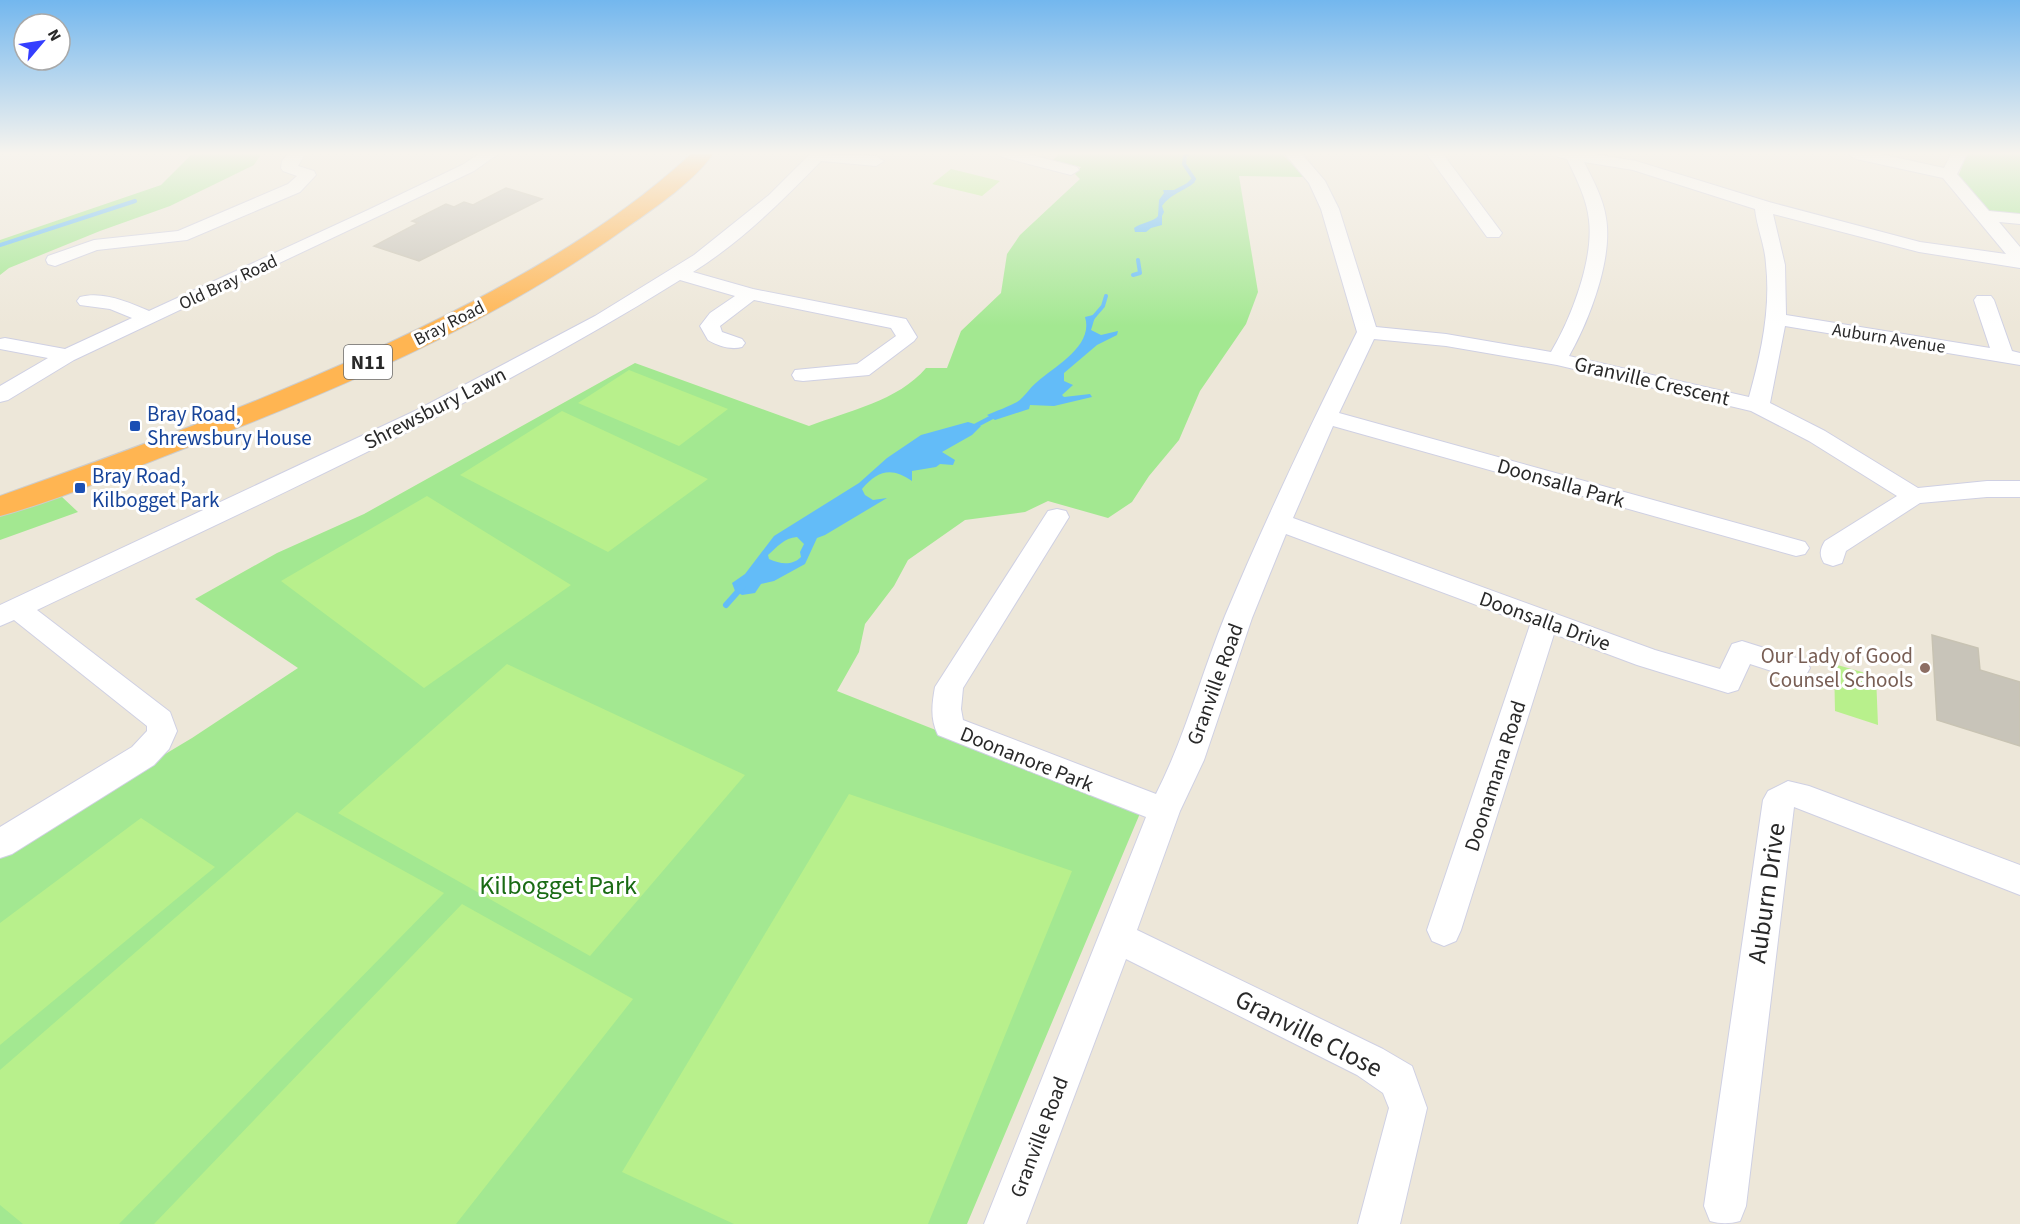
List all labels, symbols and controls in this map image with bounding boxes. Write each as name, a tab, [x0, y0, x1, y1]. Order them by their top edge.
north arrow	[12, 12, 72, 72]
text: N	[42, 25, 66, 45]
street label: Old Bray Road	[175, 249, 282, 316]
street label: Bray Road	[410, 295, 489, 352]
street label: Auburn Avenue	[1830, 317, 1947, 360]
road number: N11	[344, 345, 392, 379]
street label: Granville Crescent	[1571, 349, 1733, 413]
street label: Shrewsbury Lawn	[359, 359, 511, 457]
place label: Bray Road, Shrewsbury House	[147, 399, 312, 453]
marker: Bray Road, Shrewsbury House	[128, 419, 142, 433]
street label: Doonsalla Park	[1494, 450, 1629, 516]
place label: Bray Road, Kilbogget Park	[92, 461, 220, 515]
marker: Bray Road, Kilbogget Park	[73, 481, 87, 495]
street label: Doonsalla Drive	[1475, 583, 1615, 659]
street label: Granville Road	[1179, 619, 1251, 749]
place label: Our Lady of Good Counsel Schools	[1761, 641, 1913, 695]
marker: Our Lady of Good Counsel Schools	[1918, 661, 1932, 675]
street label: Doonamana Road	[1456, 697, 1534, 855]
street label: Doonanore Park	[956, 719, 1099, 800]
street label: Auburn Drive	[1738, 820, 1795, 966]
park label: Kilbogget Park	[479, 867, 637, 904]
street label: Granville Close	[1229, 980, 1389, 1086]
street label: Granville Road	[1002, 1072, 1076, 1202]

